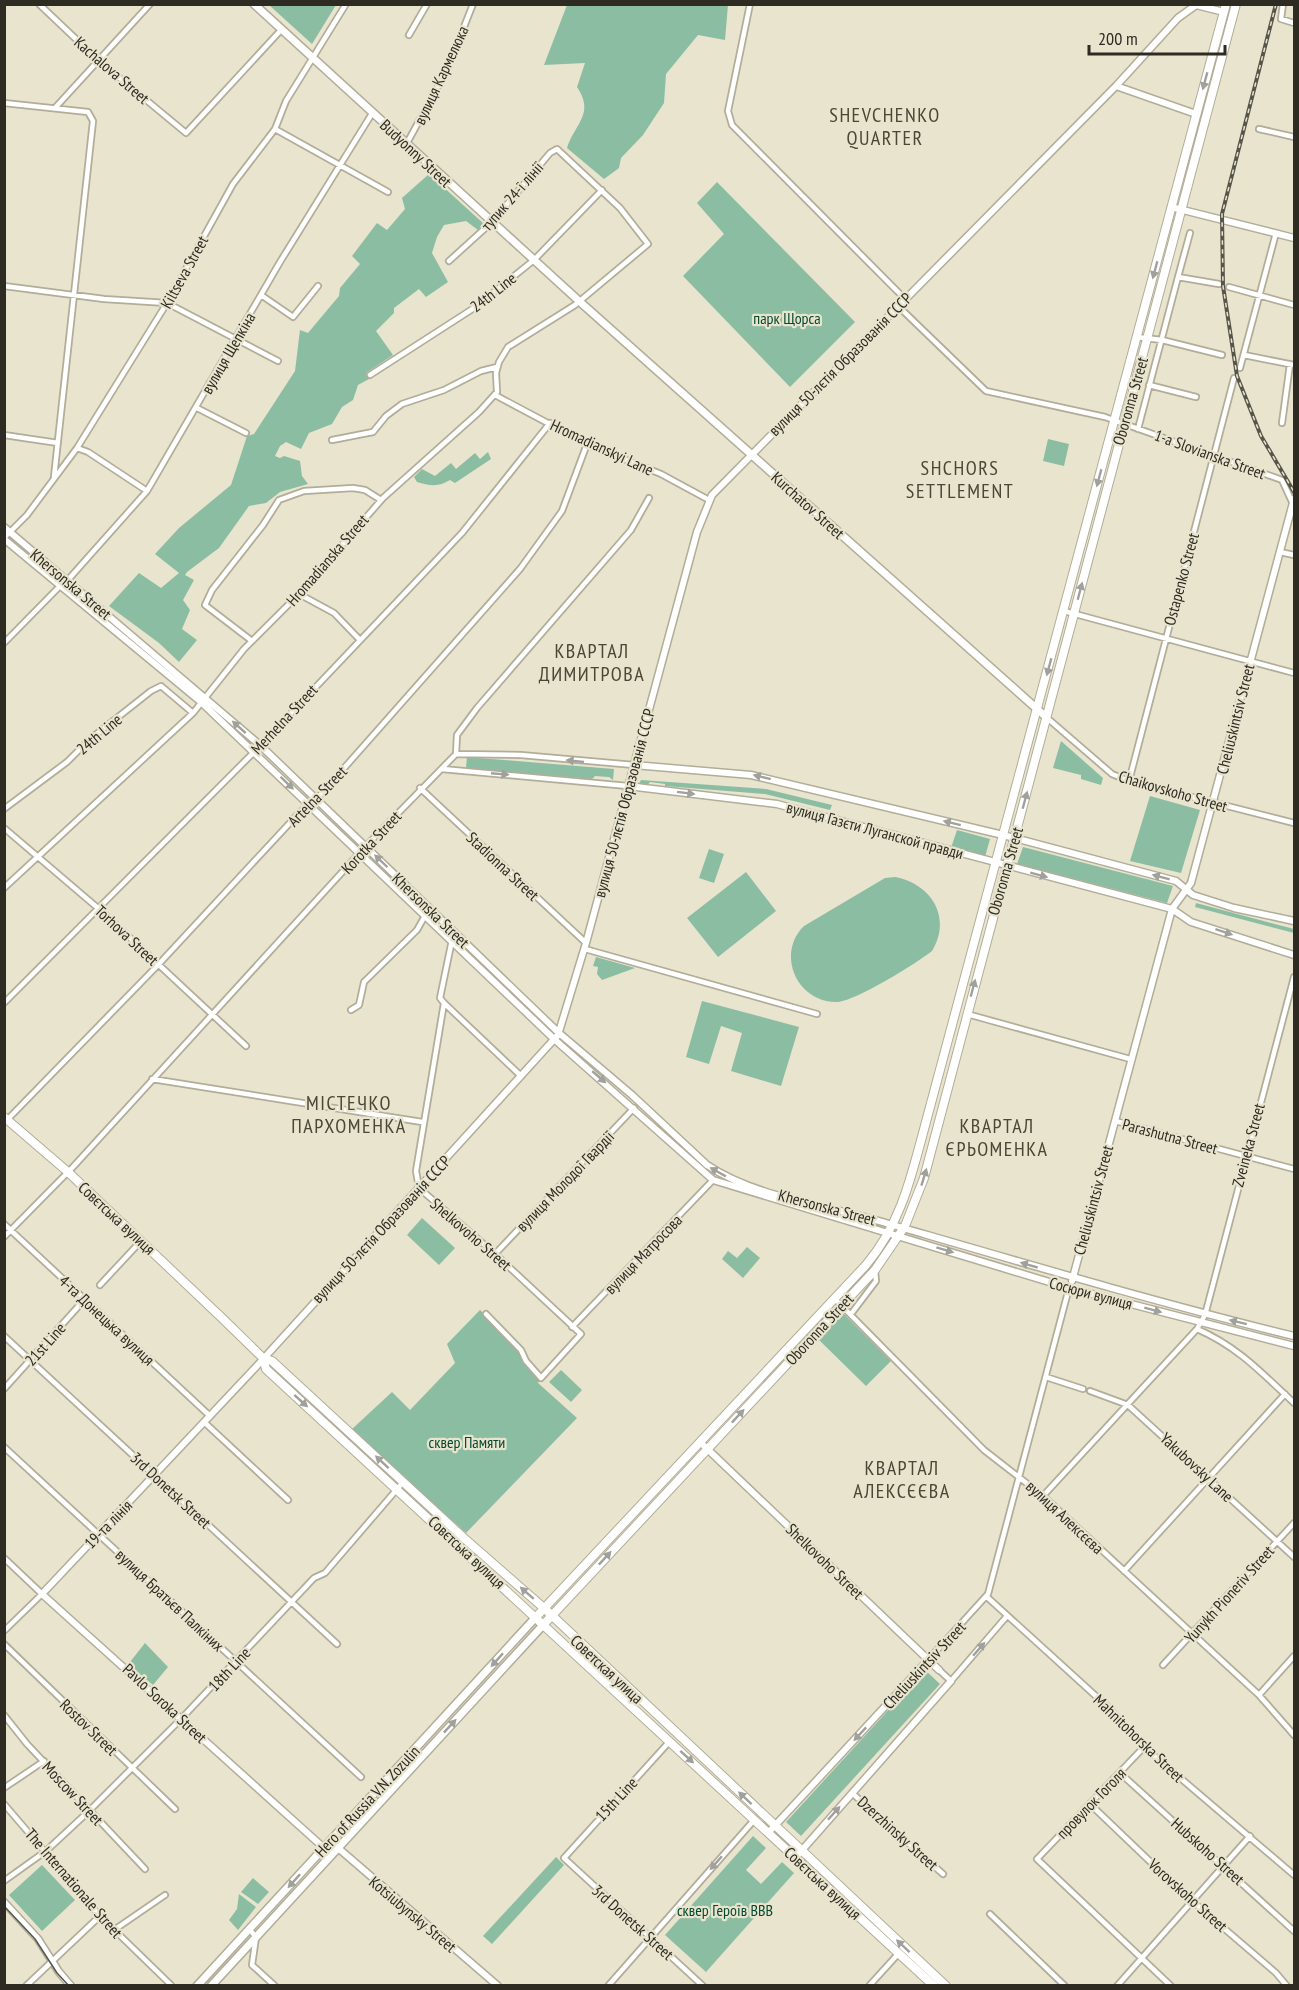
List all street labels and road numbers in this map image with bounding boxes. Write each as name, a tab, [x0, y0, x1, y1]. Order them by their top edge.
street label: вулиця Кармелюка	[409, 22, 473, 128]
street label: Kachalova Street	[70, 32, 154, 108]
street label: Budyonny Street	[376, 115, 456, 192]
street label: тупик 24-ї лінії	[477, 157, 548, 235]
street label: Kiltseva Street	[156, 231, 213, 312]
street label: 24th Line	[466, 268, 520, 316]
street label: вулиця 50-лєтія Образованія СССР	[764, 288, 916, 440]
street label: вулиця Щепкіна	[197, 309, 259, 397]
street label: Oboronna Street	[1108, 354, 1152, 447]
street label: Hromadianskyi Lane	[547, 414, 657, 480]
street label: 1-a Slovianska Street	[1152, 425, 1269, 484]
street label: Kurchatov Street	[767, 467, 849, 543]
street label: Hromadianska Street	[282, 510, 373, 610]
street label: Ostapenko Street	[1159, 530, 1203, 627]
street label: Khersonska Street	[26, 544, 116, 624]
street label: Cheliuskintsiv Street	[1212, 661, 1258, 776]
street label: Merhelna Street	[247, 679, 322, 758]
street label: вулиця 50-лєтія Образованія СССР	[589, 706, 659, 900]
street label: 24th Line	[72, 709, 126, 759]
street label: Artelna Street	[283, 761, 351, 831]
street label: Chaikovskoho Street	[1116, 766, 1230, 816]
street label: вулиця Газєти Луганской правди	[784, 797, 966, 863]
street label: Korotka Street	[337, 806, 406, 878]
street label: Oboronna Street	[983, 824, 1027, 917]
street label: Stadionna Street	[463, 827, 544, 905]
street label: Khersonska Street	[388, 868, 474, 952]
street label: Torhova Street	[91, 901, 163, 970]
street label: Zveineka Street	[1227, 1100, 1269, 1189]
street label: Parashutna Street	[1120, 1114, 1220, 1158]
street label: вулиця Молодої Гвардії	[512, 1126, 618, 1236]
street label: Cheliuskintsiv Street	[1069, 1142, 1117, 1257]
street label: вулиця 50-лєтія Образованія СССР	[307, 1151, 455, 1307]
street label: Совєтська вулиця	[74, 1177, 160, 1259]
street label: Khersonska Street	[776, 1184, 878, 1230]
street label: Shelkovoho Street	[426, 1193, 516, 1275]
street label: вулиця Матросова	[600, 1210, 686, 1298]
street label: 4-та Донецька вулиця	[55, 1271, 159, 1369]
street label: Сосюри вулиця	[1047, 1272, 1135, 1314]
street label: Oboronna Street	[781, 1289, 858, 1369]
street label: 21st Line	[20, 1318, 70, 1370]
street label: Yakubovsky Lane	[1156, 1428, 1238, 1506]
street label: 3rd Donetsk Street	[127, 1448, 216, 1533]
street label: вулиця Алексєєва	[1022, 1476, 1108, 1558]
street label: 19-та лінія	[80, 1495, 136, 1553]
street label: Совєтська вулиця	[424, 1511, 510, 1593]
street label: Shelkovoho Street	[782, 1519, 869, 1604]
street label: Yunykh Pioneriv Street	[1180, 1541, 1278, 1647]
street label: вулиця Братьєв Палкіних	[111, 1544, 229, 1656]
street label: Cheliuskintsiv Street	[878, 1617, 970, 1713]
street label: Советская улица	[566, 1630, 648, 1708]
street label: 18th Line	[204, 1643, 254, 1695]
street label: Pavlo Soroka Street	[119, 1659, 212, 1747]
street label: Mahnitohorska Street	[1090, 1690, 1189, 1787]
street label: Rostov Street	[56, 1695, 123, 1760]
street label: Hero of Russia V.N. Zozulin	[310, 1741, 424, 1861]
street label: Moscow Street	[38, 1757, 108, 1830]
street label: провулок Гоголя	[1052, 1763, 1130, 1843]
street label: 15th Line	[591, 1773, 641, 1825]
street label: Dzerzhinsky Street	[854, 1792, 943, 1875]
street label: Hubskoho Street	[1167, 1813, 1249, 1889]
street label: The Internationale Street	[21, 1824, 127, 1942]
street label: Совєтська вулиця	[780, 1842, 866, 1924]
street label: Vorovskoho Street	[1144, 1854, 1232, 1936]
street label: Kotsiubynsky Street	[365, 1872, 461, 1957]
street label: 3rd Donetsk Street	[588, 1880, 678, 1964]

